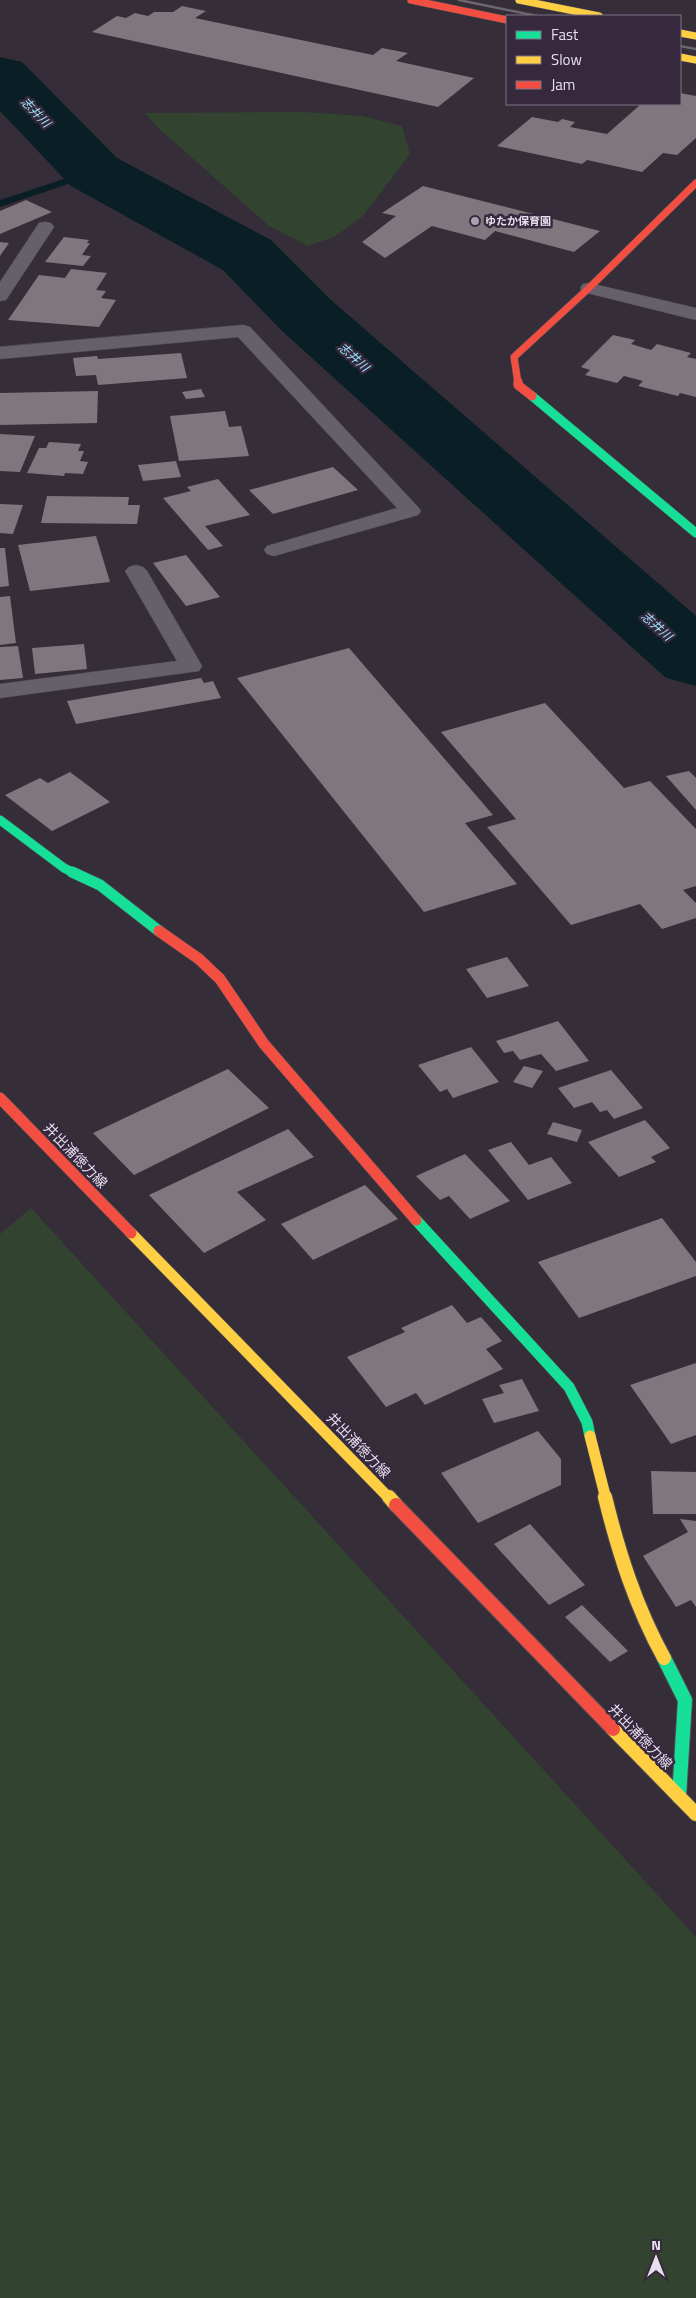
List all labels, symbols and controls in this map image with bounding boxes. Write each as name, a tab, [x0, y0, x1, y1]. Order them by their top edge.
legend	[506, 15, 681, 105]
text: Fast	[551, 23, 579, 46]
text: Slow	[551, 48, 582, 71]
text: Jam	[551, 73, 575, 96]
water label: 志井川	[17, 92, 57, 133]
place label: ゆたか保育園	[485, 213, 551, 229]
marker: ゆたか保育園	[469, 215, 481, 227]
water label: 志井川	[334, 338, 375, 377]
water label: 志井川	[637, 607, 678, 646]
street label: 井出浦徳力線	[39, 1117, 113, 1193]
street label: 井出浦徳力線	[322, 1407, 396, 1483]
street label: 井出浦徳力線	[604, 1698, 678, 1774]
north arrow	[631, 2233, 681, 2283]
text: N	[651, 2234, 661, 2255]

